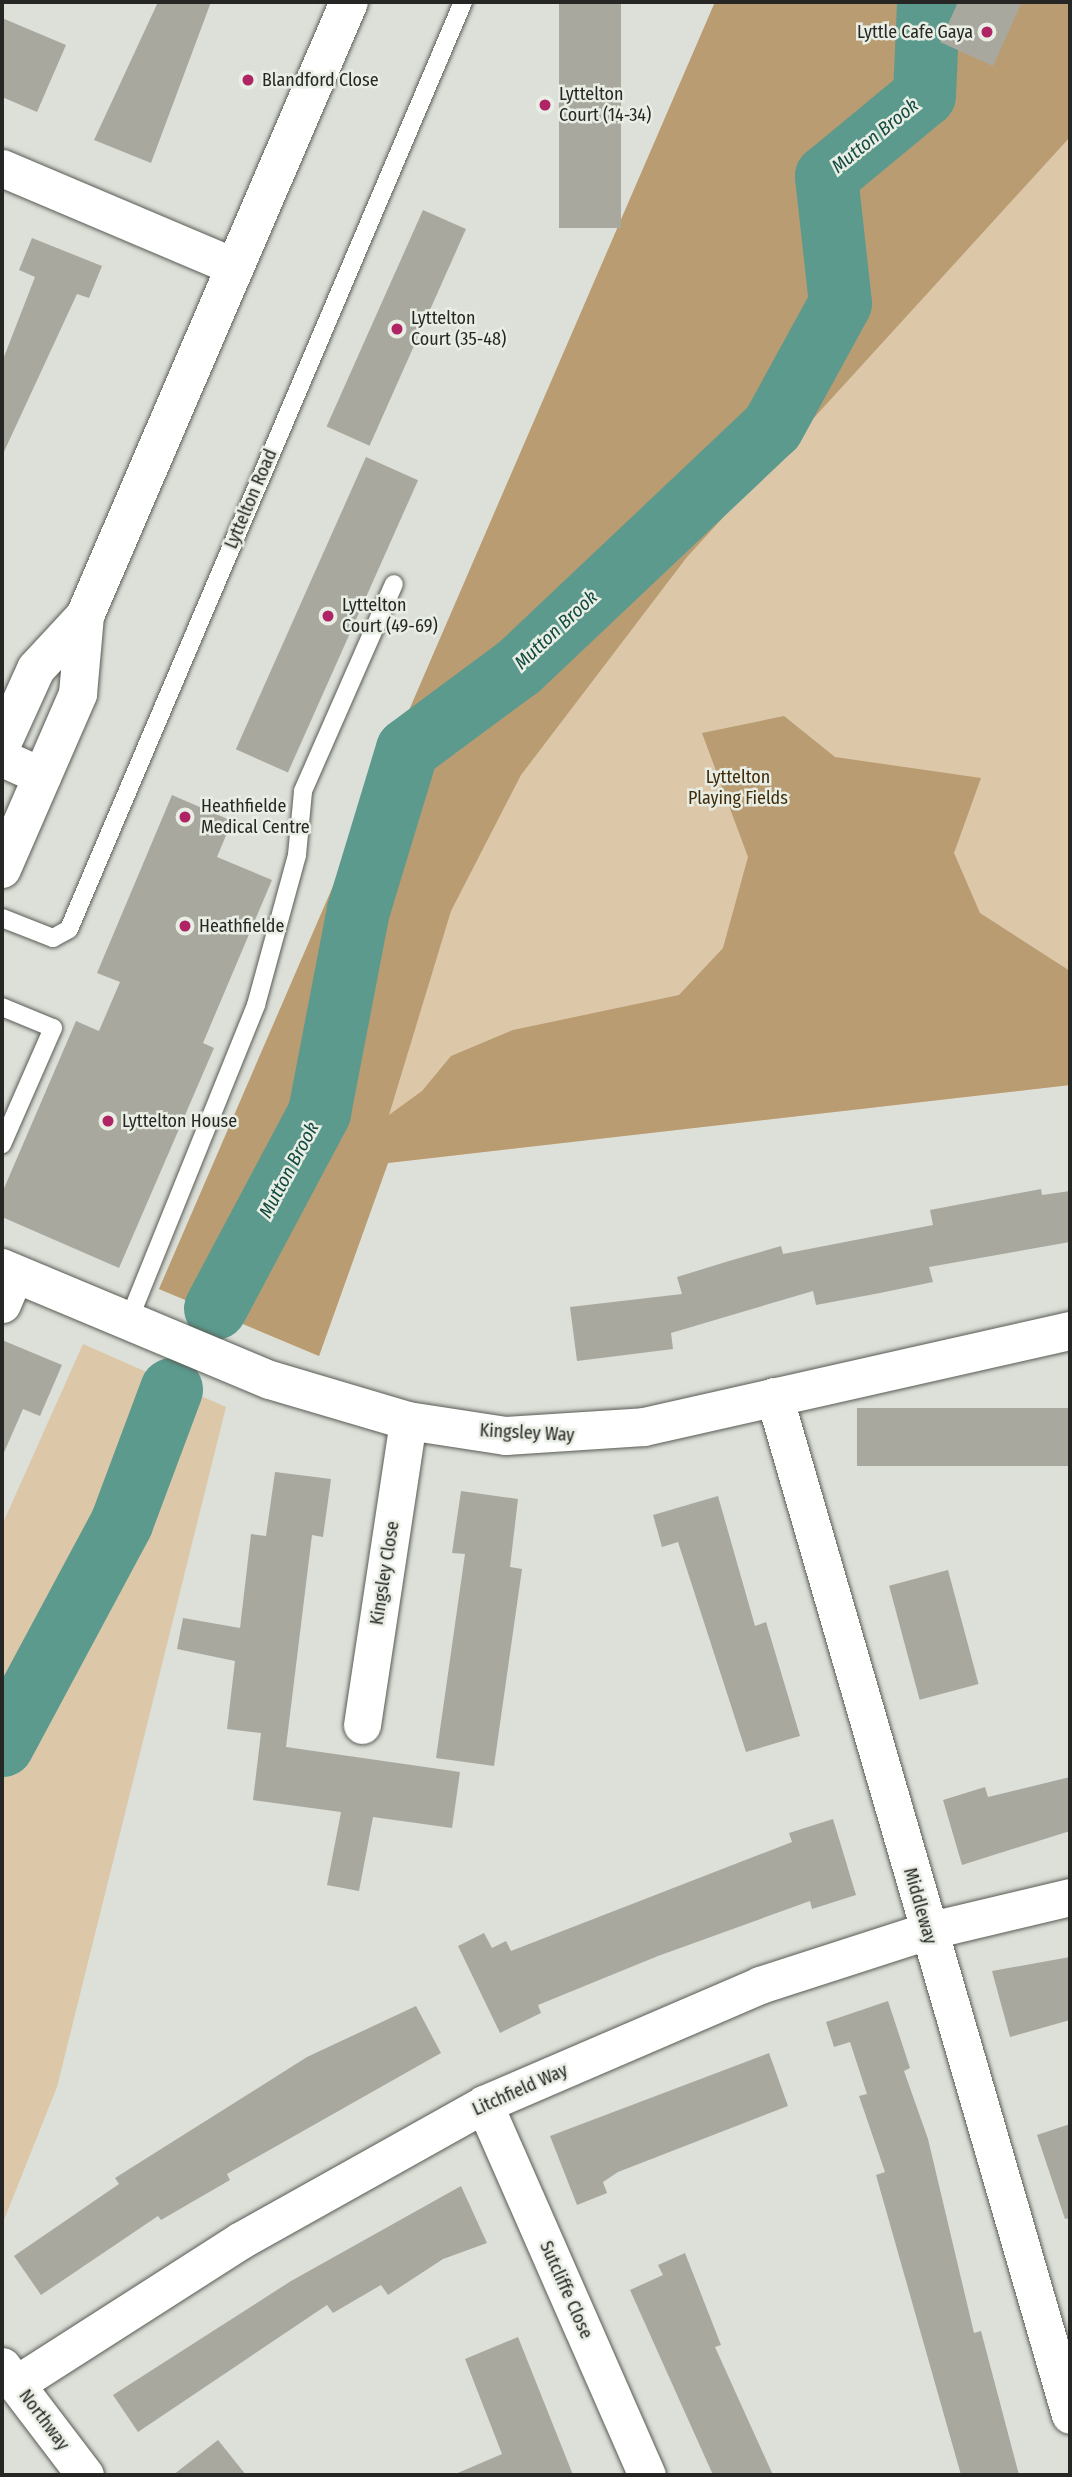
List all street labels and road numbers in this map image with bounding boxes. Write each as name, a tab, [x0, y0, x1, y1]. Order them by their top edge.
street label: Lyttelton Road	[220, 446, 282, 552]
street label: Kingsley Way	[479, 1420, 575, 1446]
street label: Kingsley Close	[366, 1519, 404, 1627]
street label: Middleway	[899, 1865, 941, 1947]
street label: Litchfield Way	[469, 2059, 571, 2121]
street label: Sutcliffe Close	[535, 2238, 597, 2342]
street label: Northway	[14, 2385, 74, 2455]

